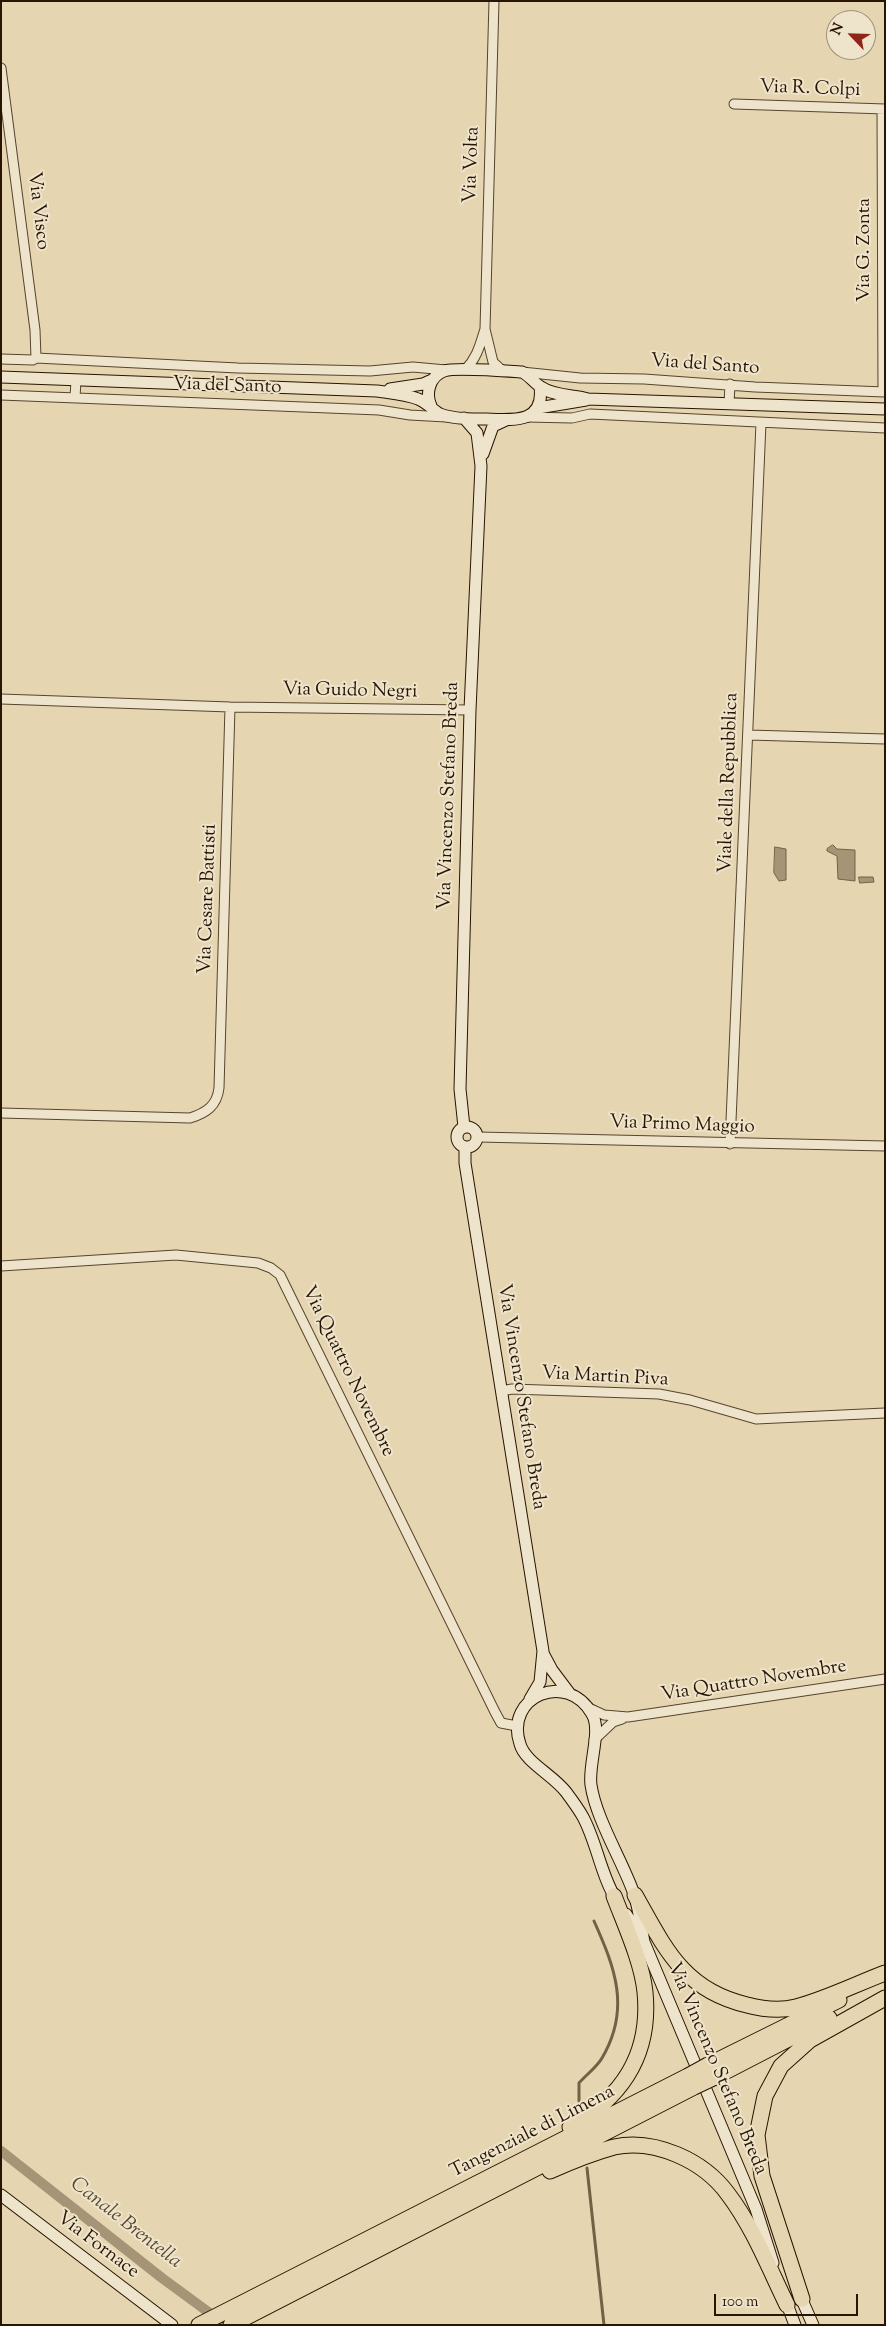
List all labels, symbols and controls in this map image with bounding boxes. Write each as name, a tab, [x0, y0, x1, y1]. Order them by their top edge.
north arrow	[826, 10, 876, 60]
text: N	[827, 20, 850, 38]
street label: Via R. Colpi	[759, 77, 861, 103]
street label: Via Volta	[460, 126, 486, 204]
street label: Via Visco	[21, 171, 53, 251]
street label: Via G. Zonta	[855, 198, 877, 302]
street label: Via del Santo	[650, 351, 760, 381]
street label: Via del Santo	[172, 374, 282, 400]
street label: Via Guido Negri	[282, 679, 418, 705]
street label: Via Vincenzo Stefano Breda	[435, 682, 465, 910]
street label: Viale della Repubblica	[715, 692, 745, 874]
street label: Via Cesare Battisti	[195, 823, 223, 975]
street label: Via Primo Maggio	[609, 1112, 755, 1140]
street label: Via Vincenzo Stefano Breda	[491, 1282, 549, 1512]
street label: Via Quattro Novembre	[296, 1283, 398, 1461]
street label: Via Martin Piva	[541, 1363, 669, 1393]
street label: Via Quattro Novembre	[660, 1656, 848, 1708]
street label: Via Vincenzo Stefano Breda	[661, 1959, 771, 2179]
street label: Tangenziale di Limena	[447, 2082, 619, 2184]
water label: Canale Brentella	[65, 2173, 185, 2275]
street label: Via Fornace	[51, 2208, 143, 2284]
scale bar	[716, 2284, 860, 2316]
text: 100 m	[722, 2292, 758, 2313]

